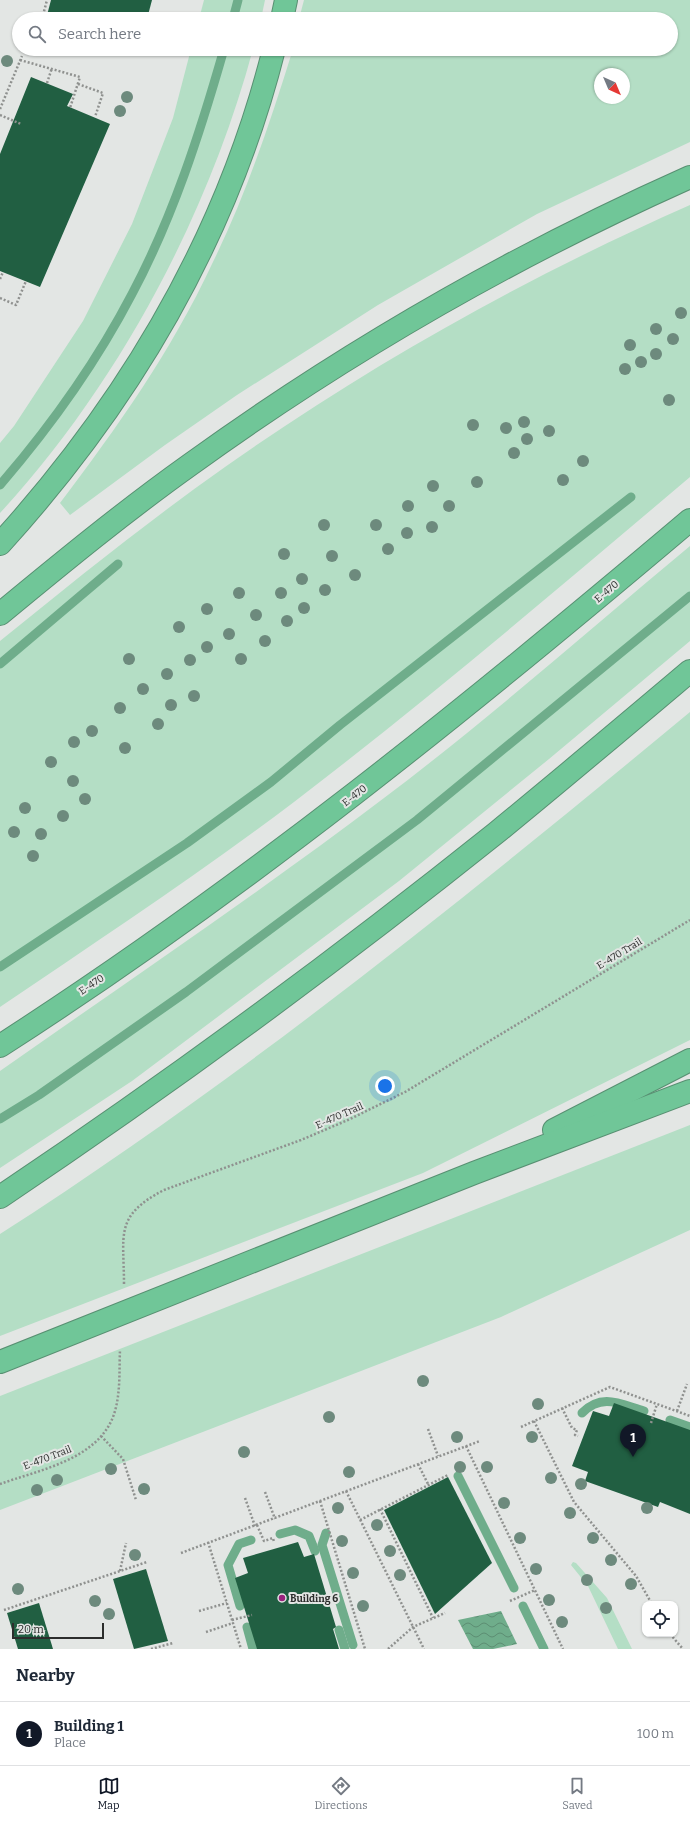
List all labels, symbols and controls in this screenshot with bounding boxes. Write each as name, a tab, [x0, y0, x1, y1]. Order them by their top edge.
search box	[12, 12, 678, 56]
icon: search	[26, 23, 48, 45]
text: Search here	[58, 25, 141, 43]
north arrow	[594, 68, 630, 104]
street label: E-470	[592, 578, 621, 605]
street label: E-470	[340, 783, 369, 809]
street label: E-470 Trail	[595, 936, 644, 972]
street label: E-470	[77, 972, 106, 998]
your location	[375, 1076, 395, 1096]
street label: E-470 Trail	[314, 1100, 365, 1132]
pin: 1	[620, 1424, 646, 1457]
street label: E-470 Trail	[22, 1443, 73, 1473]
marker: Building 6	[277, 1593, 287, 1603]
place label: Building 6	[290, 1593, 338, 1605]
map controls	[642, 1601, 678, 1637]
button: locate	[642, 1601, 678, 1637]
scale bar	[12, 1621, 104, 1640]
text: 20 m	[18, 1623, 44, 1636]
text: Nearby	[16, 1665, 75, 1686]
text: Building 1	[54, 1717, 124, 1735]
text: 1	[26, 1726, 32, 1741]
text: 100 m	[637, 1726, 674, 1741]
text: Place	[54, 1735, 86, 1750]
tab: Map	[97, 1775, 120, 1812]
tab: Directions	[315, 1775, 367, 1812]
tab: Saved	[562, 1775, 593, 1812]

